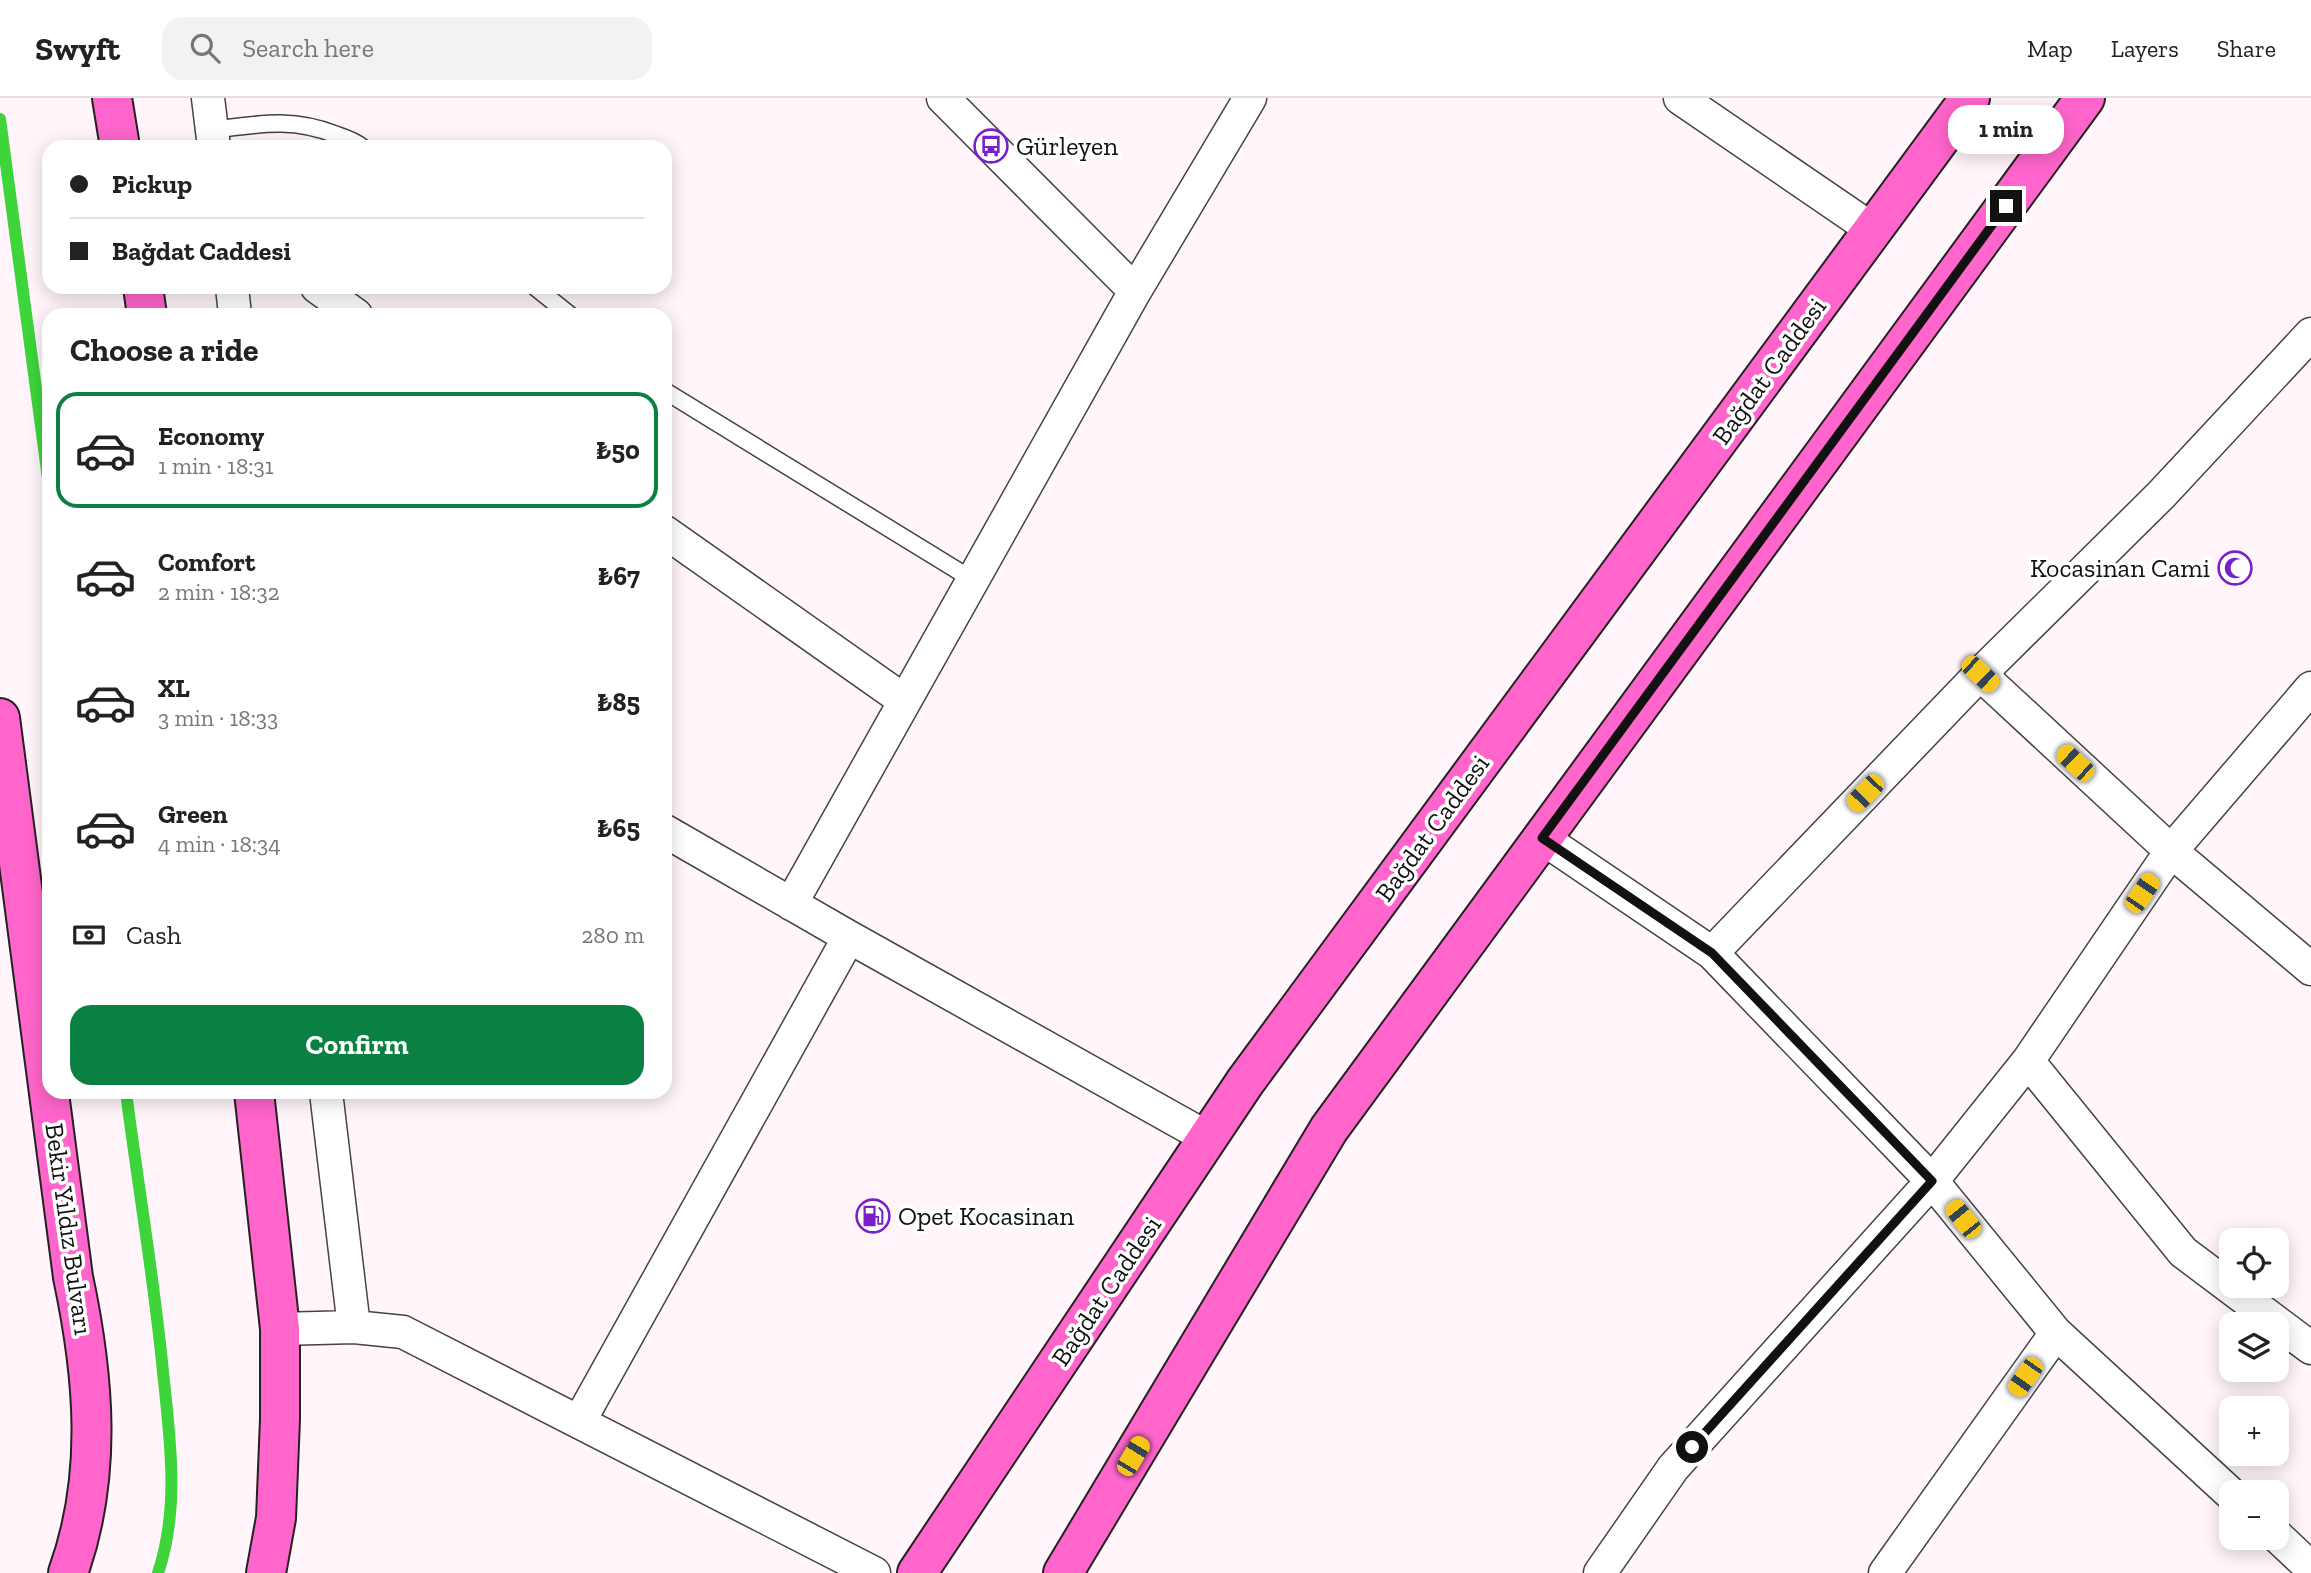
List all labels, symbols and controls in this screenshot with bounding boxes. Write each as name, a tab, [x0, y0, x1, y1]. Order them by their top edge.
search box	[162, 17, 652, 80]
text: Swyft	[35, 29, 120, 68]
icon: search	[186, 29, 224, 67]
text: Search here	[242, 32, 374, 64]
text: Map	[2027, 34, 2073, 63]
text: Layers	[2111, 34, 2179, 63]
text: Share	[2217, 34, 2276, 63]
callout: 1 min	[1948, 105, 2064, 154]
text: 1 min	[1979, 115, 2033, 143]
bus stop icon: Gürleyen	[972, 127, 1010, 165]
place label: Gürleyen	[1016, 130, 1118, 162]
text: Pickup	[112, 168, 192, 200]
route end	[1990, 190, 2022, 222]
text: Bağdat Caddesi	[112, 235, 291, 267]
street label: Bağdat Caddesi	[1705, 291, 1833, 451]
text: Choose a ride	[70, 331, 258, 369]
icon: car	[74, 419, 137, 482]
text: Economy	[158, 420, 264, 452]
text: ₺50	[596, 434, 640, 466]
text: 1 min · 18:31	[158, 452, 274, 480]
icon: car	[74, 545, 137, 608]
text: Comfort	[158, 546, 255, 578]
mosque icon: Kocasinan Cami	[2216, 549, 2254, 587]
place label: Kocasinan Cami	[2030, 552, 2210, 584]
text: ₺67	[597, 560, 640, 592]
text: 2 min · 18:32	[158, 578, 280, 606]
car	[1958, 652, 2003, 696]
icon: car	[74, 671, 137, 734]
text: XL	[158, 672, 190, 704]
text: ₺85	[597, 686, 640, 718]
text: 3 min · 18:33	[158, 704, 278, 732]
car	[2053, 741, 2098, 785]
street label: Bağdat Caddesi	[1368, 748, 1496, 908]
car	[1843, 771, 1888, 815]
icon: car	[74, 797, 137, 860]
text: Green	[158, 798, 228, 830]
text: ₺65	[597, 812, 640, 844]
text: 4 min · 18:34	[158, 830, 281, 858]
car	[2122, 870, 2163, 916]
icon: cash	[70, 916, 108, 954]
text: Cash	[126, 919, 181, 951]
text: 280 m	[581, 921, 644, 949]
button: Confirm	[70, 1005, 644, 1085]
street label: Bekir Yıldız Bulvarı	[38, 1121, 100, 1337]
car	[1942, 1196, 1985, 1242]
fuel station icon: Opet Kocasinan	[854, 1197, 892, 1235]
place label: Opet Kocasinan	[898, 1200, 1074, 1232]
street label: Bağdat Caddesi	[1044, 1210, 1168, 1372]
map controls	[2219, 1228, 2289, 1550]
button: locate	[2219, 1228, 2289, 1298]
button: layers	[2219, 1312, 2289, 1382]
car	[2005, 1354, 2046, 1400]
button: +	[2219, 1396, 2289, 1466]
route start	[1676, 1431, 1708, 1463]
car	[1114, 1433, 1153, 1479]
button: −	[2219, 1480, 2289, 1550]

